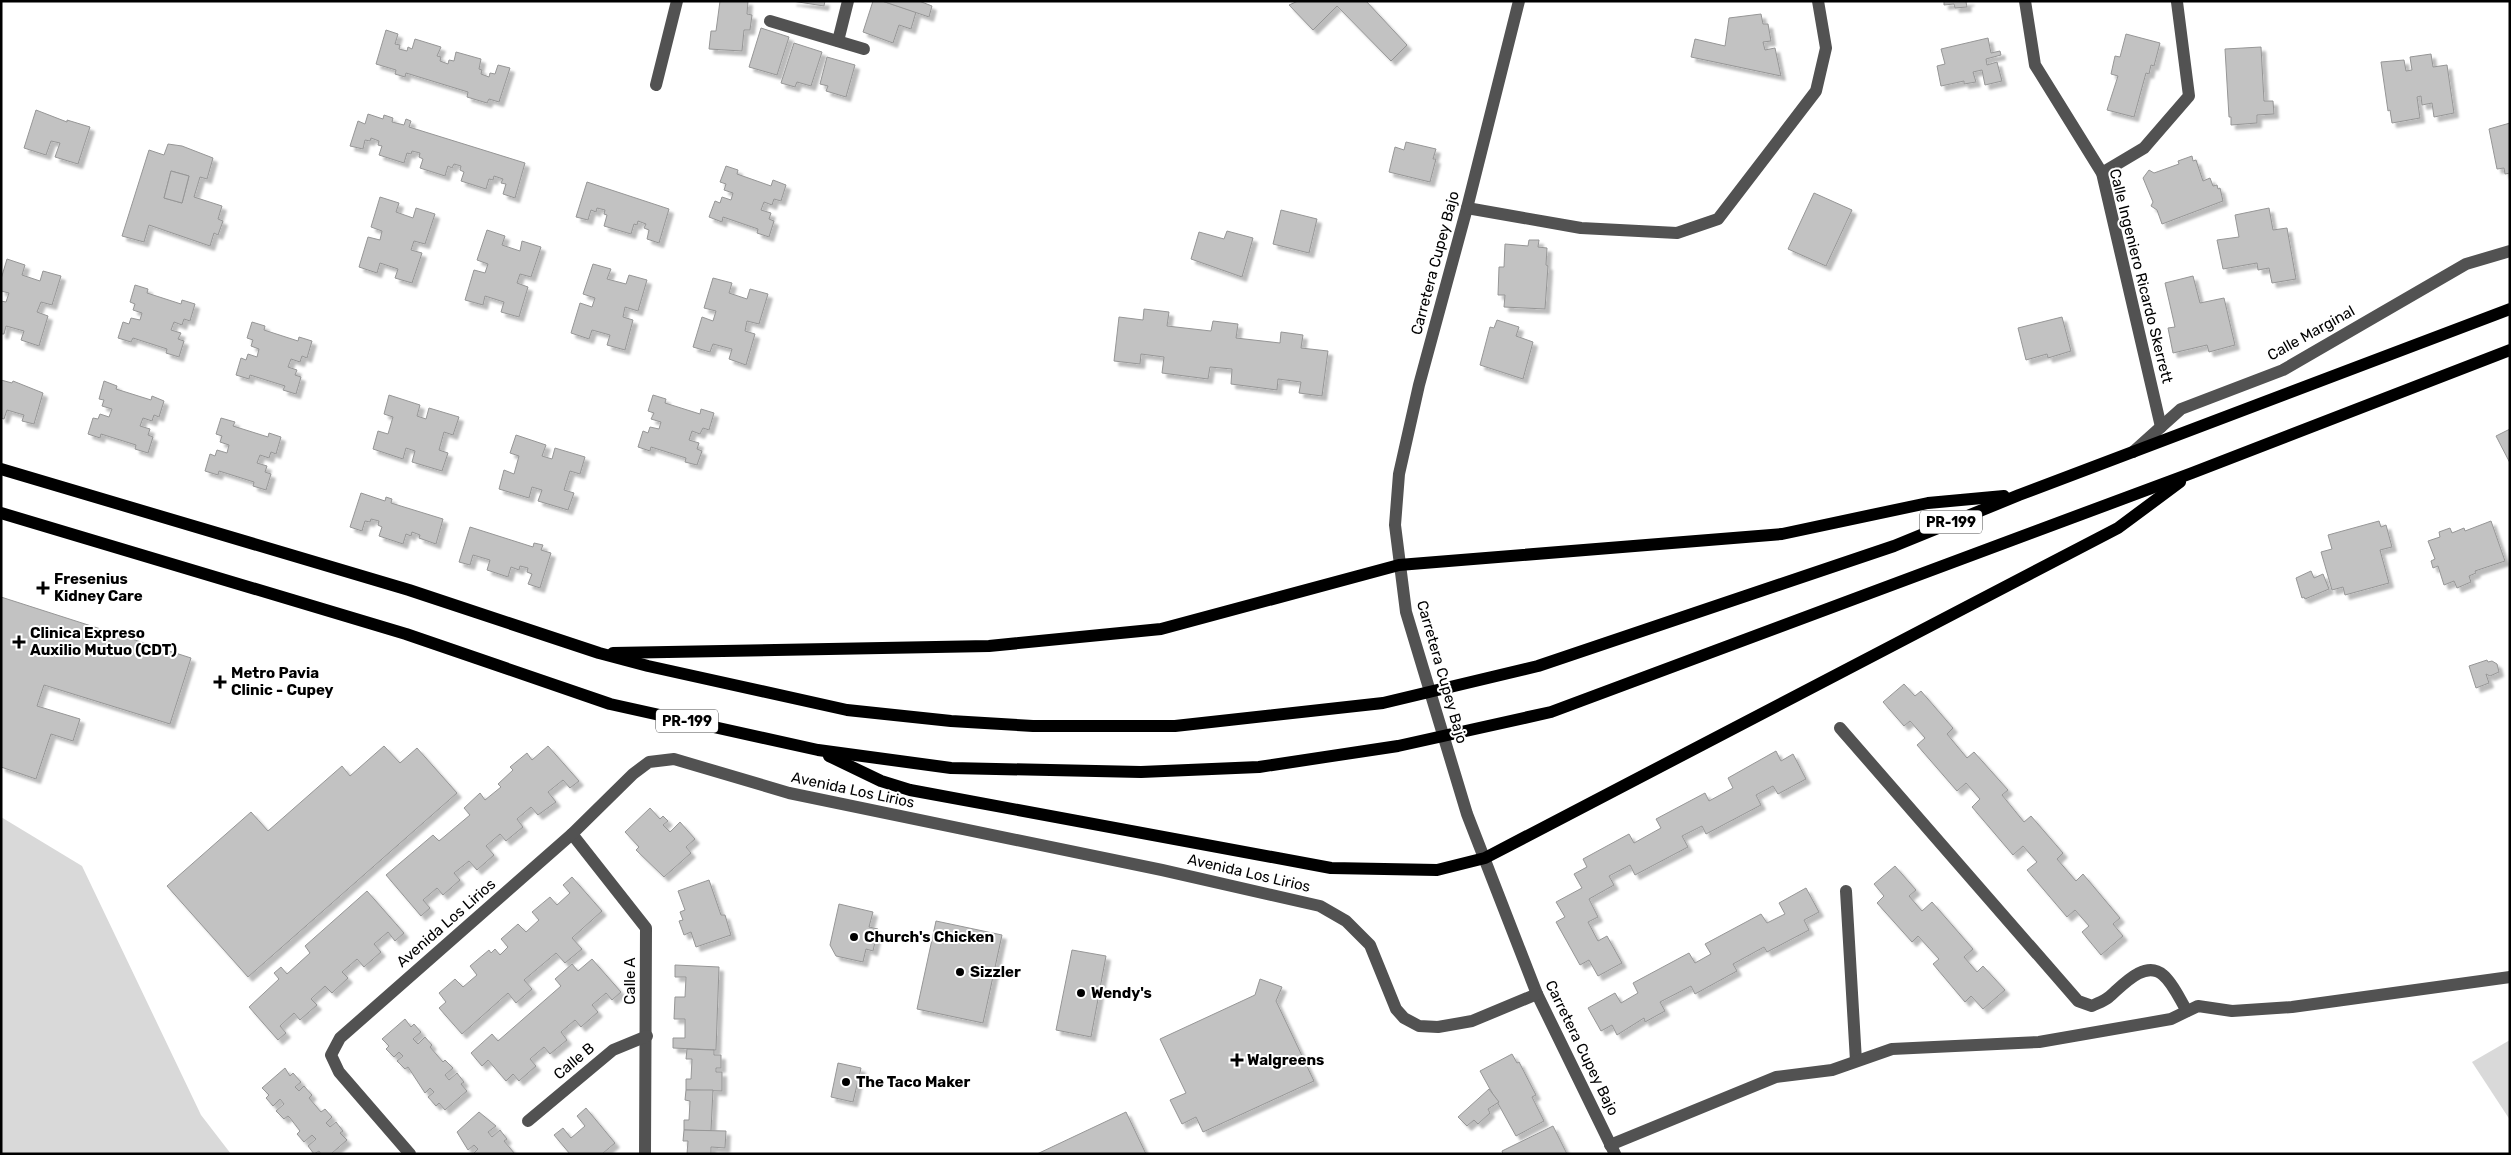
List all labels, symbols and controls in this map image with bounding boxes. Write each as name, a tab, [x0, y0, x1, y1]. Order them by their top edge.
street label: Calle Ingeniero Ricardo Skerrett	[2106, 167, 2176, 385]
street label: Carretera Cupey Bajo	[1407, 189, 1463, 337]
street label: Calle Marginal	[2264, 302, 2358, 364]
road number: PR-199	[1920, 511, 1982, 534]
place label: Fresenius Kidney Care	[54, 570, 143, 605]
marker: Fresenius Kidney Care	[36, 581, 50, 595]
street label: Carretera Cupey Bajo	[1413, 598, 1471, 746]
place label: Clinica Expreso Auxilio Mutuo (CDT)	[30, 624, 177, 659]
marker: Clinica Expreso Auxilio Mutuo (CDT)	[12, 635, 26, 649]
place label: Metro Pavia Clinic - Cupey	[231, 664, 334, 699]
marker: Metro Pavia Clinic - Cupey	[213, 675, 227, 689]
road number: PR-199	[656, 709, 718, 732]
street label: Avenida Los Lirios	[790, 768, 917, 812]
street label: Avenida Los Lirios	[1186, 850, 1313, 896]
street label: Avenida Los Lirios	[393, 875, 500, 971]
place label: Church's Chicken	[864, 928, 994, 946]
marker: Church's Chicken	[848, 931, 860, 943]
street label: Calle A	[621, 957, 639, 1005]
place label: Sizzler	[970, 963, 1021, 981]
marker: Sizzler	[954, 966, 966, 978]
street label: Carretera Cupey Bajo	[1541, 977, 1623, 1119]
place label: Wendy's	[1091, 984, 1152, 1002]
marker: Wendy's	[1075, 987, 1087, 999]
street label: Calle B	[550, 1039, 598, 1083]
place label: Walgreens	[1247, 1051, 1324, 1069]
marker: Walgreens	[1231, 1054, 1243, 1066]
place label: The Taco Maker	[856, 1073, 971, 1091]
marker: The Taco Maker	[840, 1076, 852, 1088]

